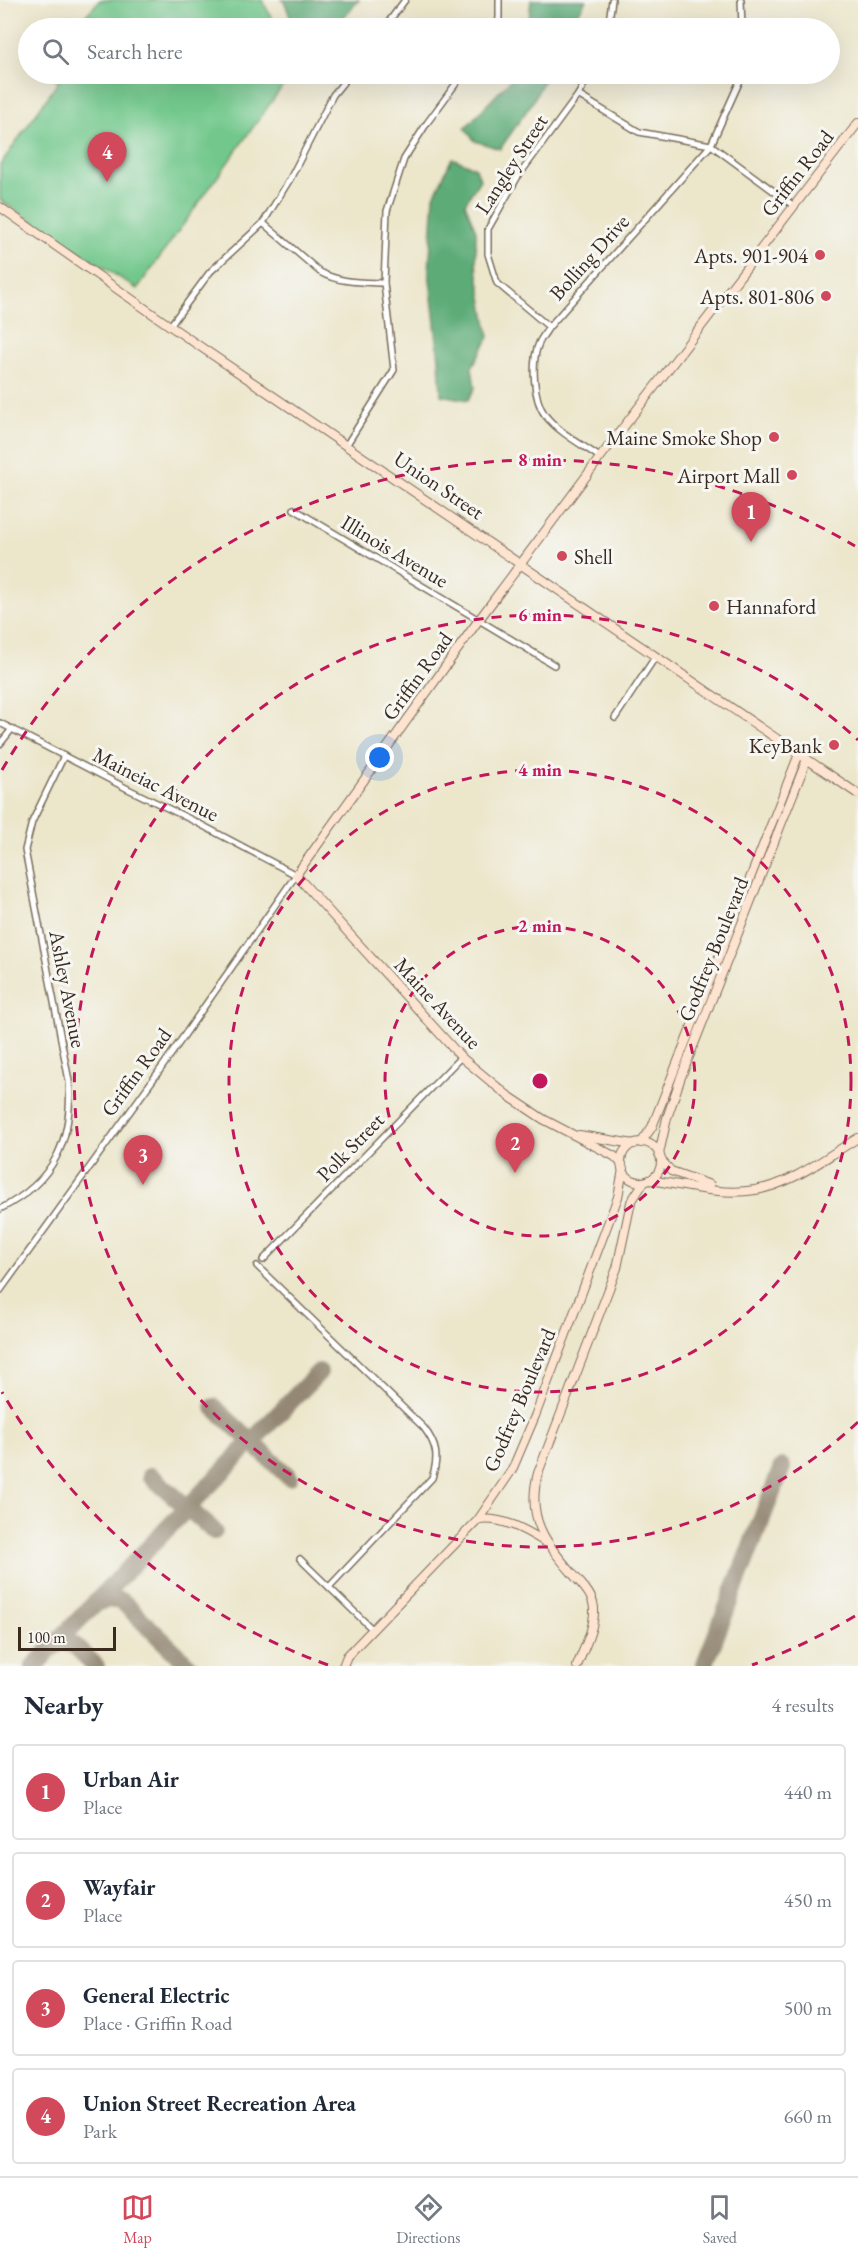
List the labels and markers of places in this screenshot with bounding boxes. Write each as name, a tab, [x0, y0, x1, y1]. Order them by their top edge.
pin: 4	[88, 132, 126, 182]
place label: Apts. 901-904	[693, 242, 809, 269]
marker: Apts. 901-904	[813, 248, 827, 262]
place label: Apts. 801-806	[699, 283, 814, 310]
marker: Apts. 801-806	[819, 289, 833, 303]
place label: Maine Smoke Shop	[606, 424, 762, 451]
marker: Maine Smoke Shop	[767, 430, 781, 444]
place label: Airport Mall	[676, 462, 780, 489]
marker: Airport Mall	[785, 468, 799, 482]
pin: 1	[732, 492, 771, 542]
place label: Shell	[574, 543, 613, 570]
marker: Shell	[555, 549, 569, 563]
place label: Hannaford	[726, 593, 817, 620]
marker: Hannaford	[707, 599, 721, 613]
place label: KeyBank	[749, 732, 823, 759]
marker: KeyBank	[827, 738, 841, 752]
centre of rings	[530, 1071, 550, 1091]
pin: 2	[496, 1124, 534, 1173]
pin: 3	[124, 1136, 162, 1185]

